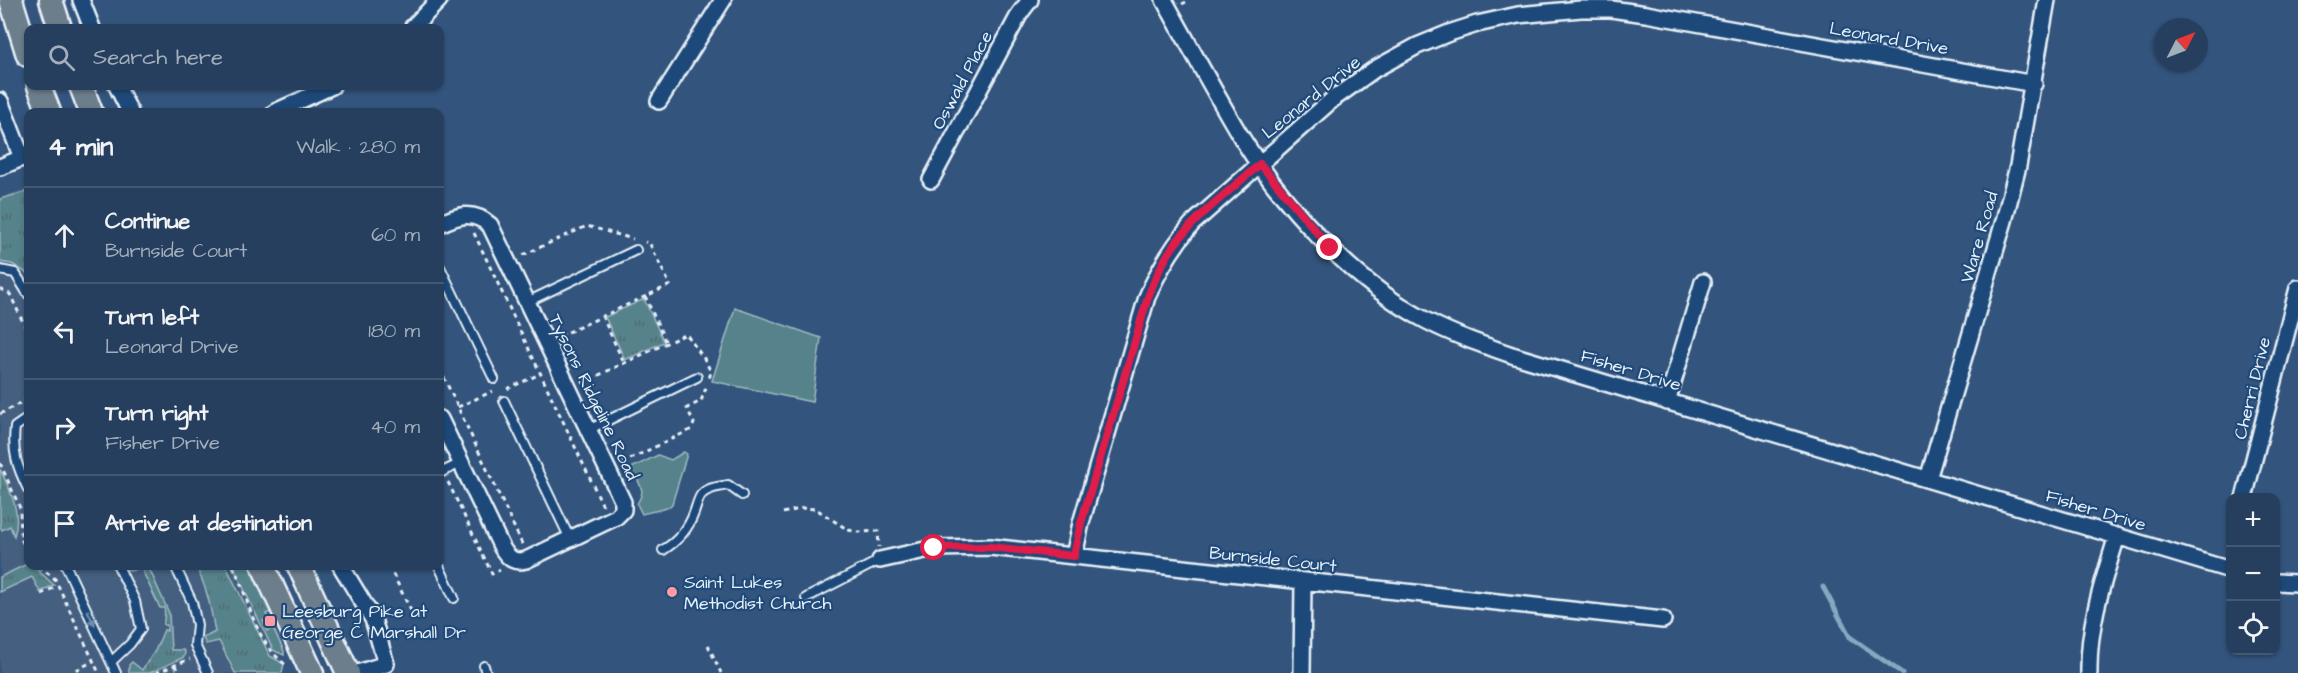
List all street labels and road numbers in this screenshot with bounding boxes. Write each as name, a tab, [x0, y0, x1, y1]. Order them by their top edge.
street label: Leonard Drive	[1828, 16, 1951, 61]
street label: Oswald Place	[926, 26, 999, 134]
street label: Leonard Drive	[1257, 50, 1366, 145]
street label: Ware Road	[1954, 188, 2004, 286]
street label: Tysons Ridgeline Road	[541, 310, 645, 485]
street label: Cherri Drive	[2228, 334, 2277, 442]
street label: Fisher Drive	[1578, 343, 1684, 398]
street label: Fisher Drive	[2043, 483, 2149, 538]
street label: Burnside Court	[1208, 540, 1339, 579]

